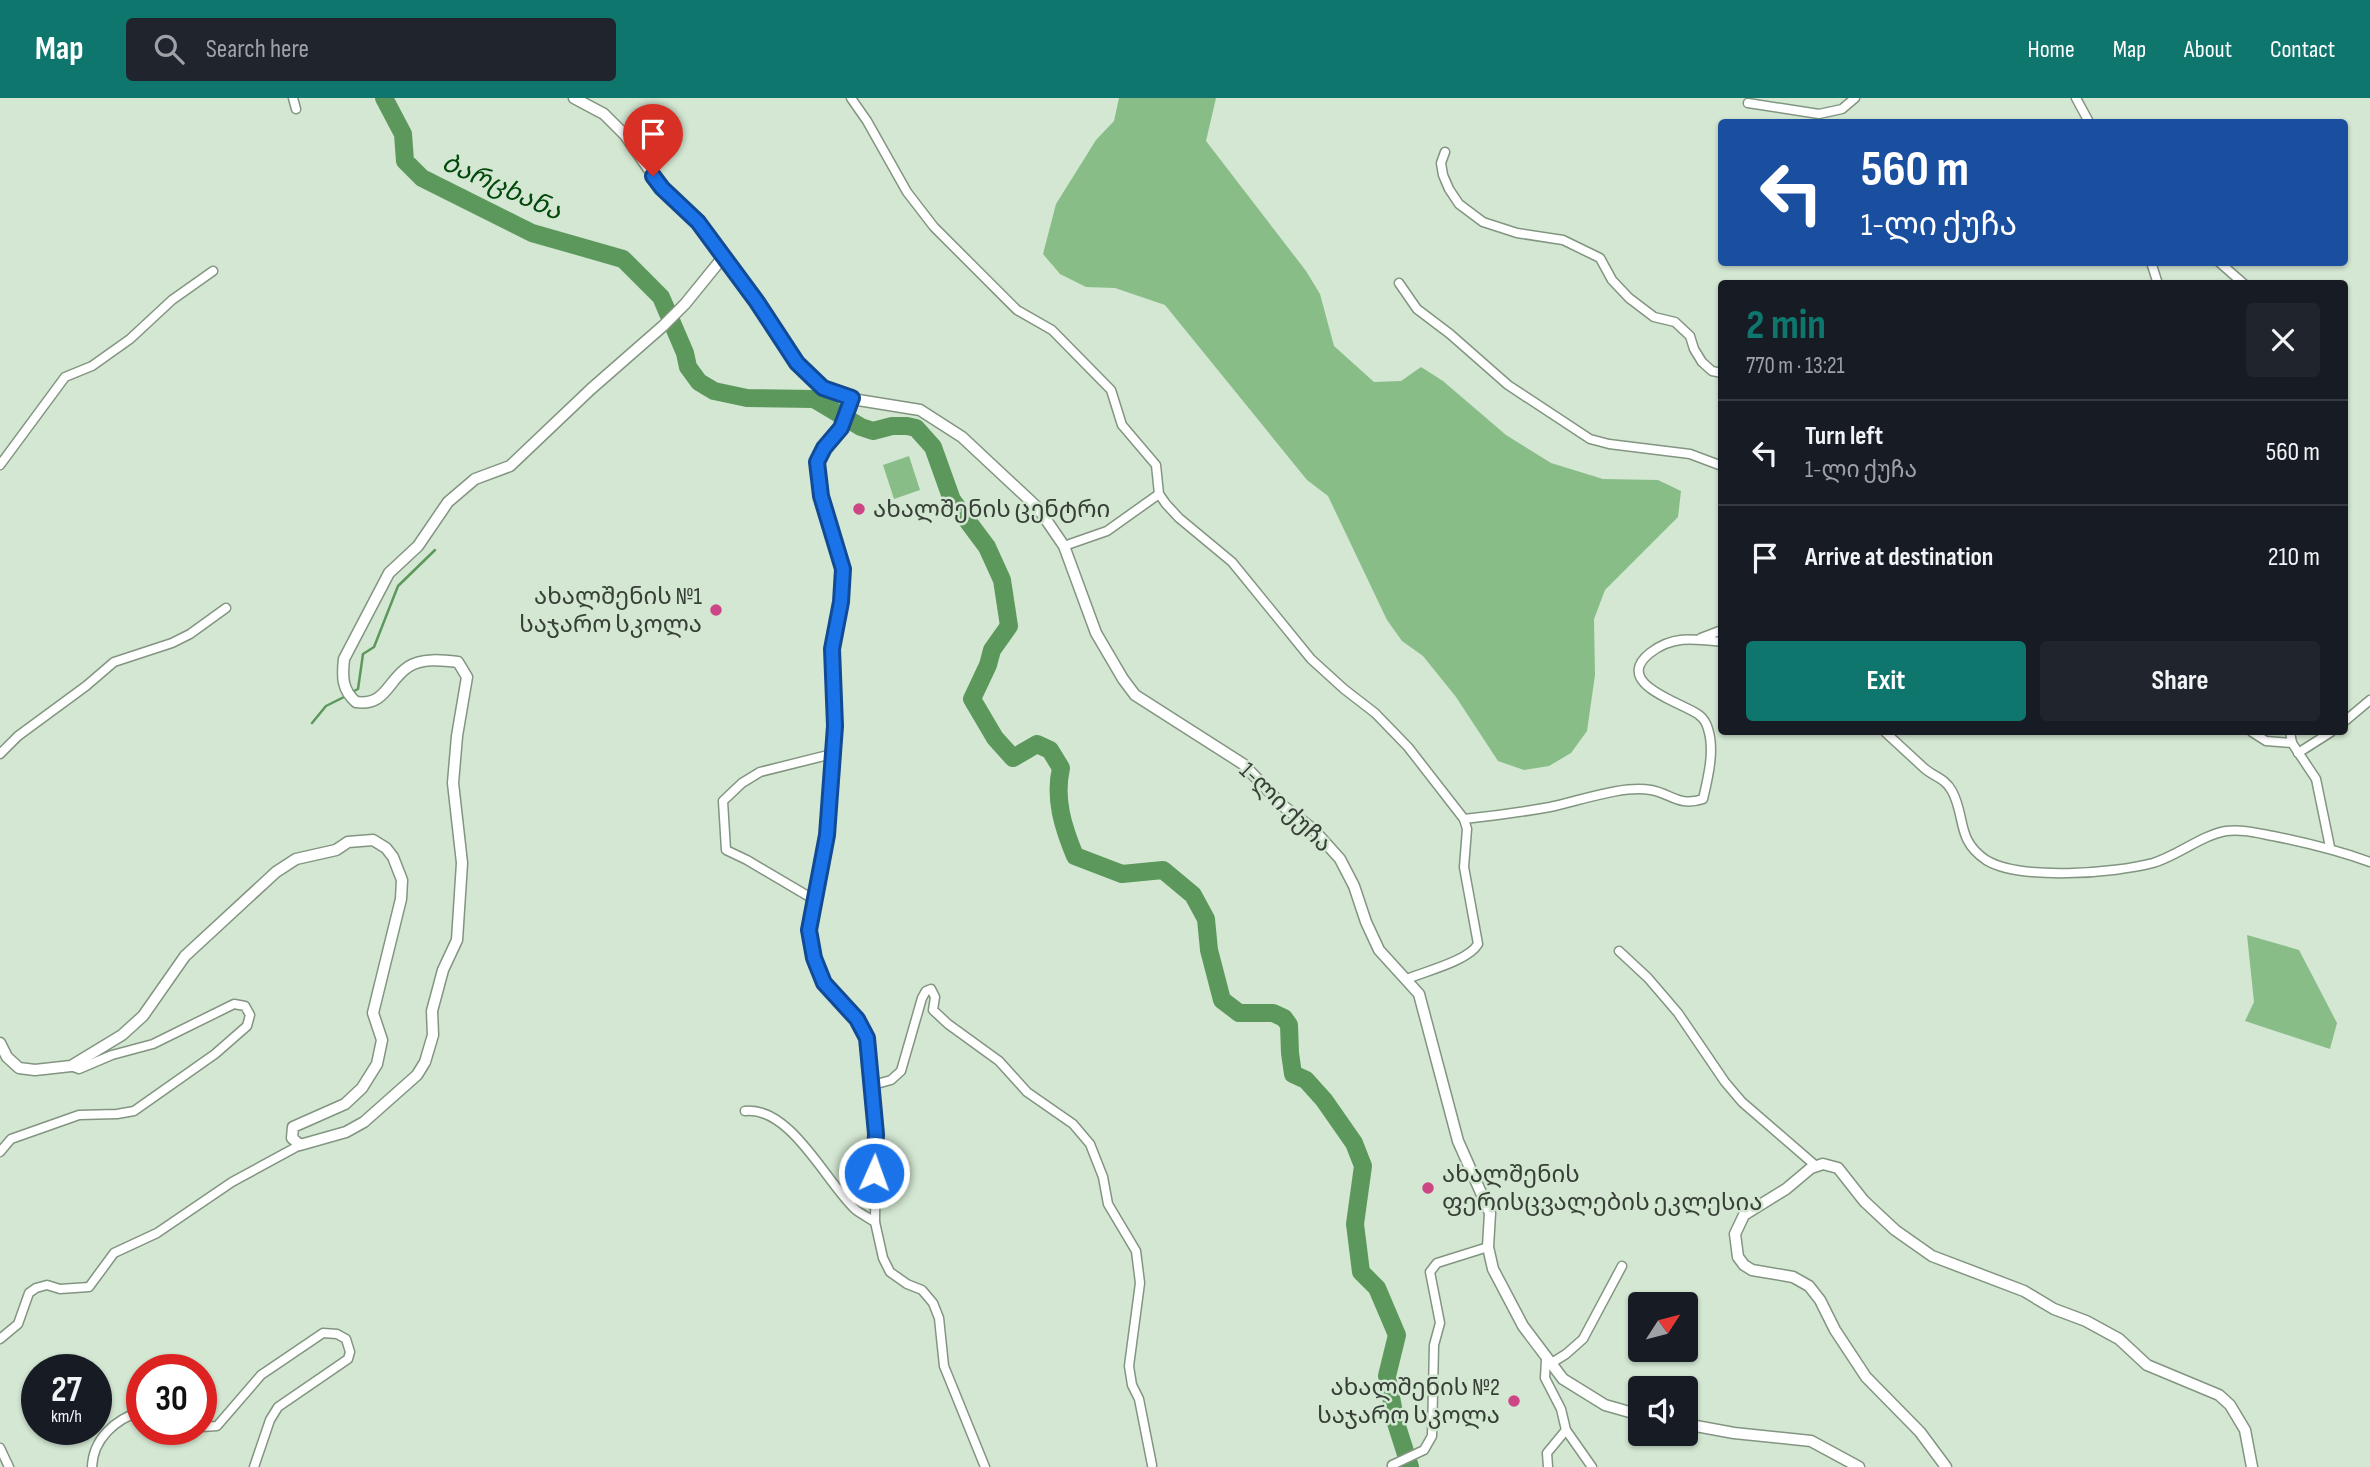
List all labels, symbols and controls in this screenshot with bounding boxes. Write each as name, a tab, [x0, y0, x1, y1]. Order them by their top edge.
search box	[126, 18, 616, 81]
text: Map	[35, 29, 84, 69]
icon: search	[150, 30, 188, 68]
text: Search here	[206, 34, 309, 65]
text: Home	[2027, 35, 2075, 64]
text: Map	[2113, 35, 2146, 64]
text: About	[2184, 35, 2232, 64]
text: Contact	[2270, 35, 2335, 64]
pin	[623, 104, 683, 176]
icon: arrive	[634, 115, 672, 153]
text: 560 m	[1861, 141, 1969, 200]
water label: ბარცხანა	[437, 147, 567, 228]
icon: left	[1746, 147, 1837, 238]
text: 1-ლი ქუჩა	[1861, 206, 2017, 245]
text: 2 min	[1746, 300, 1826, 351]
button: close	[2246, 303, 2320, 377]
text: 770 m · 13:21	[1746, 352, 1845, 380]
text: Turn left	[1805, 421, 1883, 452]
icon: left	[1746, 434, 1784, 472]
text: 560 m	[2266, 437, 2320, 468]
text: 1-ლი ქუჩა	[1805, 456, 1917, 484]
place label: ახალშენის ცენტრი	[873, 495, 1110, 524]
marker: ახალშენის ცენტრი	[851, 501, 867, 517]
icon: arrive	[1746, 539, 1784, 577]
text: Arrive at destination	[1805, 542, 1993, 573]
text: 210 m	[2268, 542, 2320, 573]
place label: ახალშენის №1 საჯარო სკოლა	[519, 582, 703, 639]
marker: ახალშენის №1 საჯარო სკოლა	[708, 602, 724, 618]
button: Exit	[1746, 641, 2026, 721]
button: Share	[2040, 641, 2320, 721]
street label: 1-ლი ქუჩა	[1233, 756, 1338, 858]
position arrow	[837, 1136, 911, 1210]
place label: ახალშენის ფერისცვალების ეკლესია	[1442, 1160, 1762, 1217]
marker: ახალშენის ფერისცვალების ეკლესია	[1420, 1180, 1436, 1196]
north arrow	[1628, 1292, 1698, 1362]
map controls	[1628, 1292, 1698, 1446]
speed limit sign: 30	[126, 1354, 217, 1445]
text: 27	[51, 1369, 82, 1412]
place label: ახალშენის №2 საჯარო სკოლა	[1317, 1373, 1500, 1430]
button: sound	[1628, 1376, 1698, 1446]
marker: ახალშენის №2 საჯარო სკოლა	[1506, 1393, 1522, 1409]
text: km/h	[51, 1406, 82, 1427]

